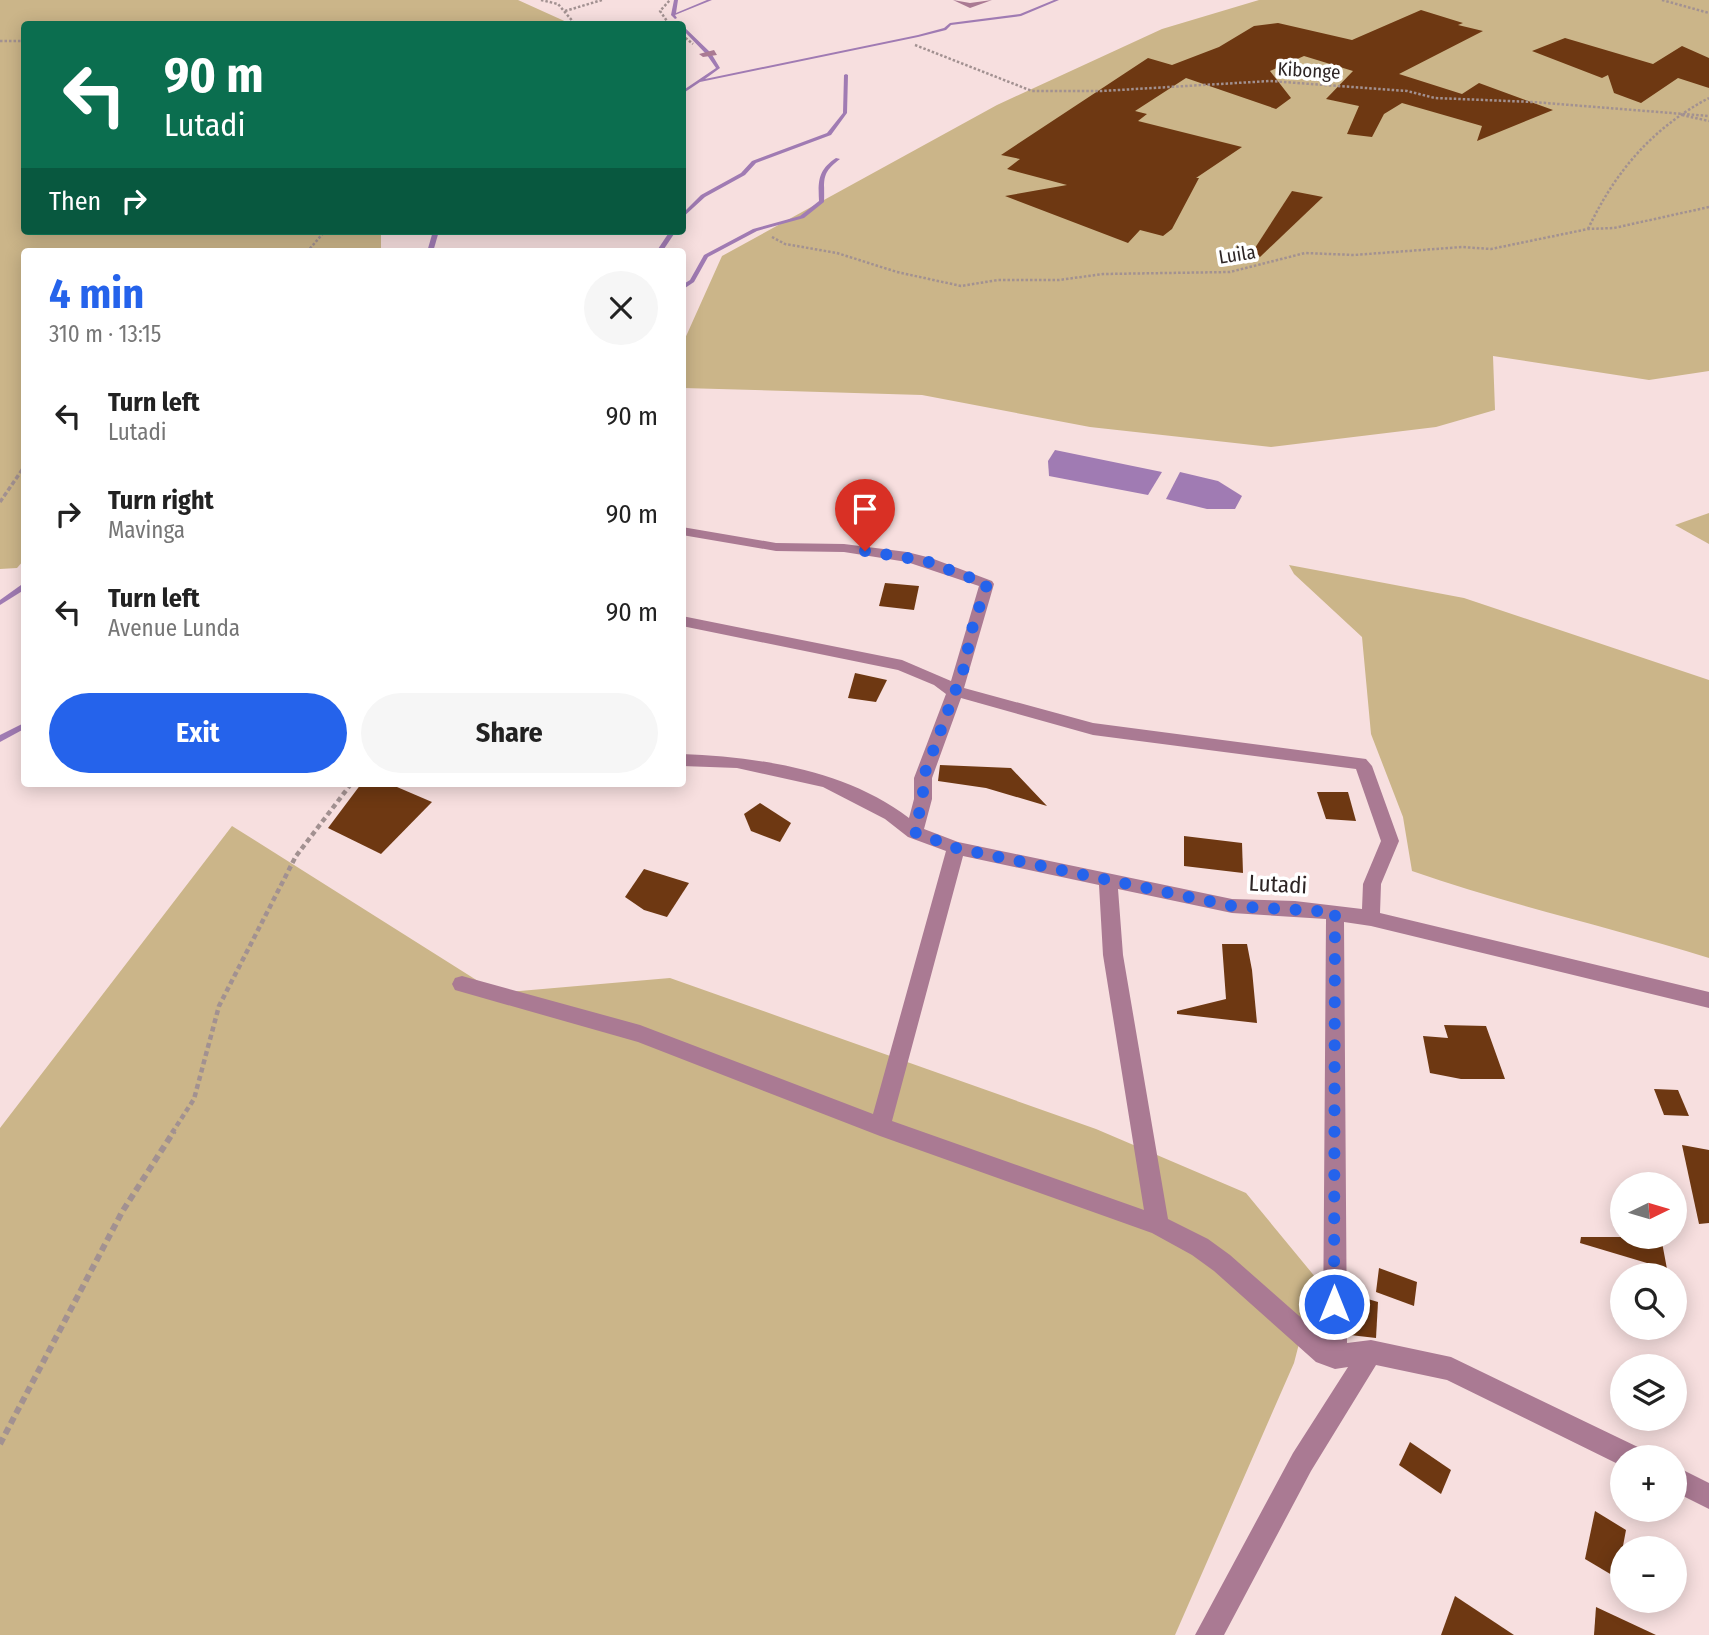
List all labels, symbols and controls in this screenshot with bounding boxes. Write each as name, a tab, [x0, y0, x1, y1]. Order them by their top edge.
text: 90 m	[164, 46, 264, 105]
icon: left	[49, 49, 140, 140]
street label: Kibonge	[1277, 57, 1341, 84]
text: Lutadi	[164, 106, 246, 144]
icon: right	[115, 182, 153, 220]
text: Then	[49, 186, 101, 217]
street label: Luila	[1217, 240, 1257, 269]
text: 4 min	[49, 269, 144, 319]
button: close	[584, 271, 658, 345]
text: 310 m · 13:15	[49, 320, 161, 348]
text: Turn left	[108, 387, 200, 418]
icon: left	[49, 397, 87, 435]
text: 90 m	[606, 401, 658, 432]
text: Lutadi	[108, 418, 167, 446]
pin	[835, 479, 895, 551]
text: Turn right	[108, 485, 214, 516]
icon: arrive	[846, 490, 884, 528]
icon: right	[49, 495, 87, 533]
text: 90 m	[606, 499, 658, 530]
text: Mavinga	[108, 516, 185, 544]
text: Turn left	[108, 583, 200, 614]
icon: left	[49, 593, 87, 631]
text: 90 m	[606, 597, 658, 628]
text: Avenue Lunda	[108, 614, 240, 642]
button: Exit	[49, 693, 347, 773]
button: Share	[361, 693, 658, 773]
street label: Lutadi	[1248, 868, 1308, 900]
north arrow	[1610, 1172, 1687, 1250]
map controls	[1610, 1172, 1687, 1613]
button: search	[1610, 1263, 1687, 1340]
position arrow	[1297, 1267, 1371, 1341]
button: layers	[1610, 1354, 1687, 1431]
button: +	[1610, 1445, 1687, 1522]
button: −	[1610, 1536, 1687, 1613]

